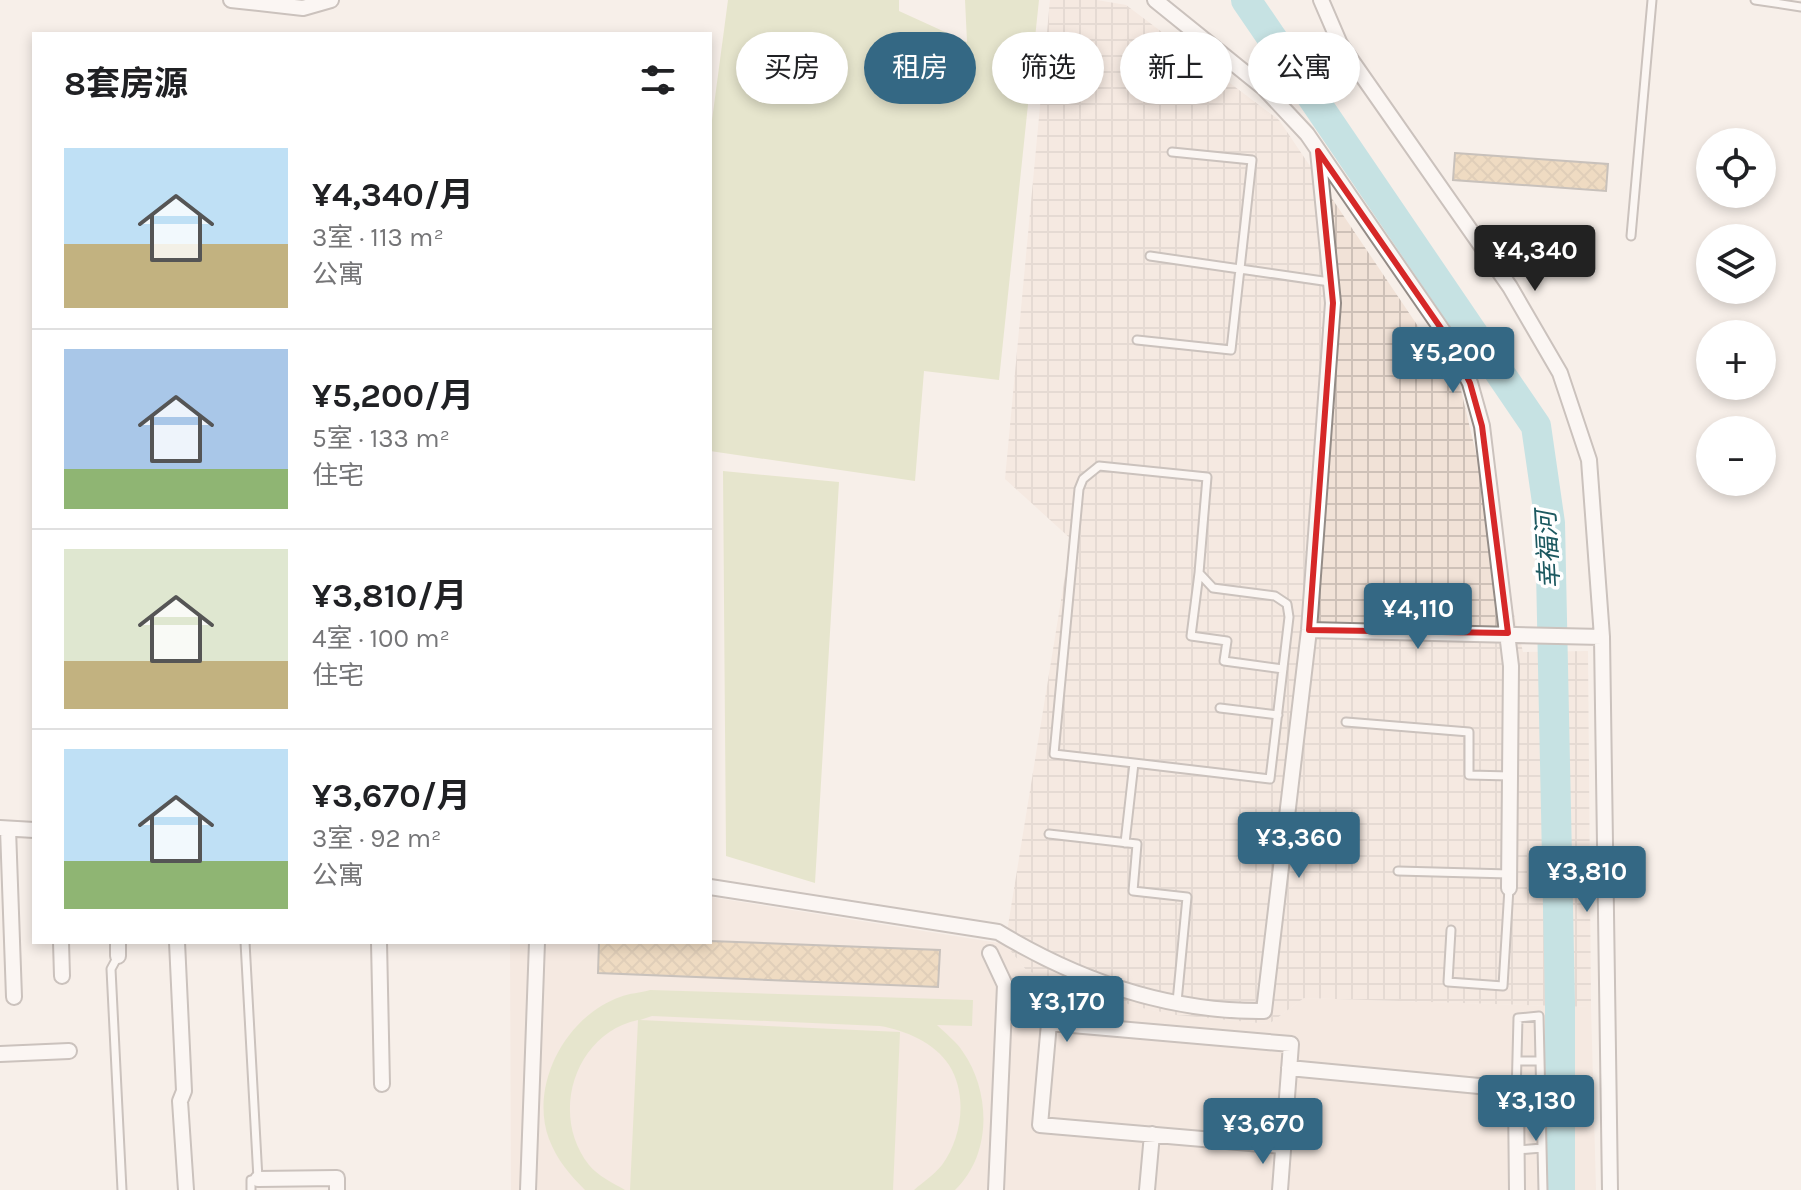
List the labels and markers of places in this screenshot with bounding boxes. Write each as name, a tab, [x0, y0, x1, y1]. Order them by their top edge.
pin: ¥4,340	[1470, 225, 1600, 293]
pin: ¥5,200	[1388, 327, 1518, 395]
pin: ¥4,110	[1353, 583, 1483, 651]
pin: ¥3,360	[1234, 812, 1364, 880]
pin: ¥3,810	[1522, 846, 1652, 914]
pin: ¥3,170	[1002, 976, 1132, 1044]
pin: ¥3,130	[1471, 1075, 1601, 1143]
pin: ¥3,670	[1198, 1098, 1328, 1166]

